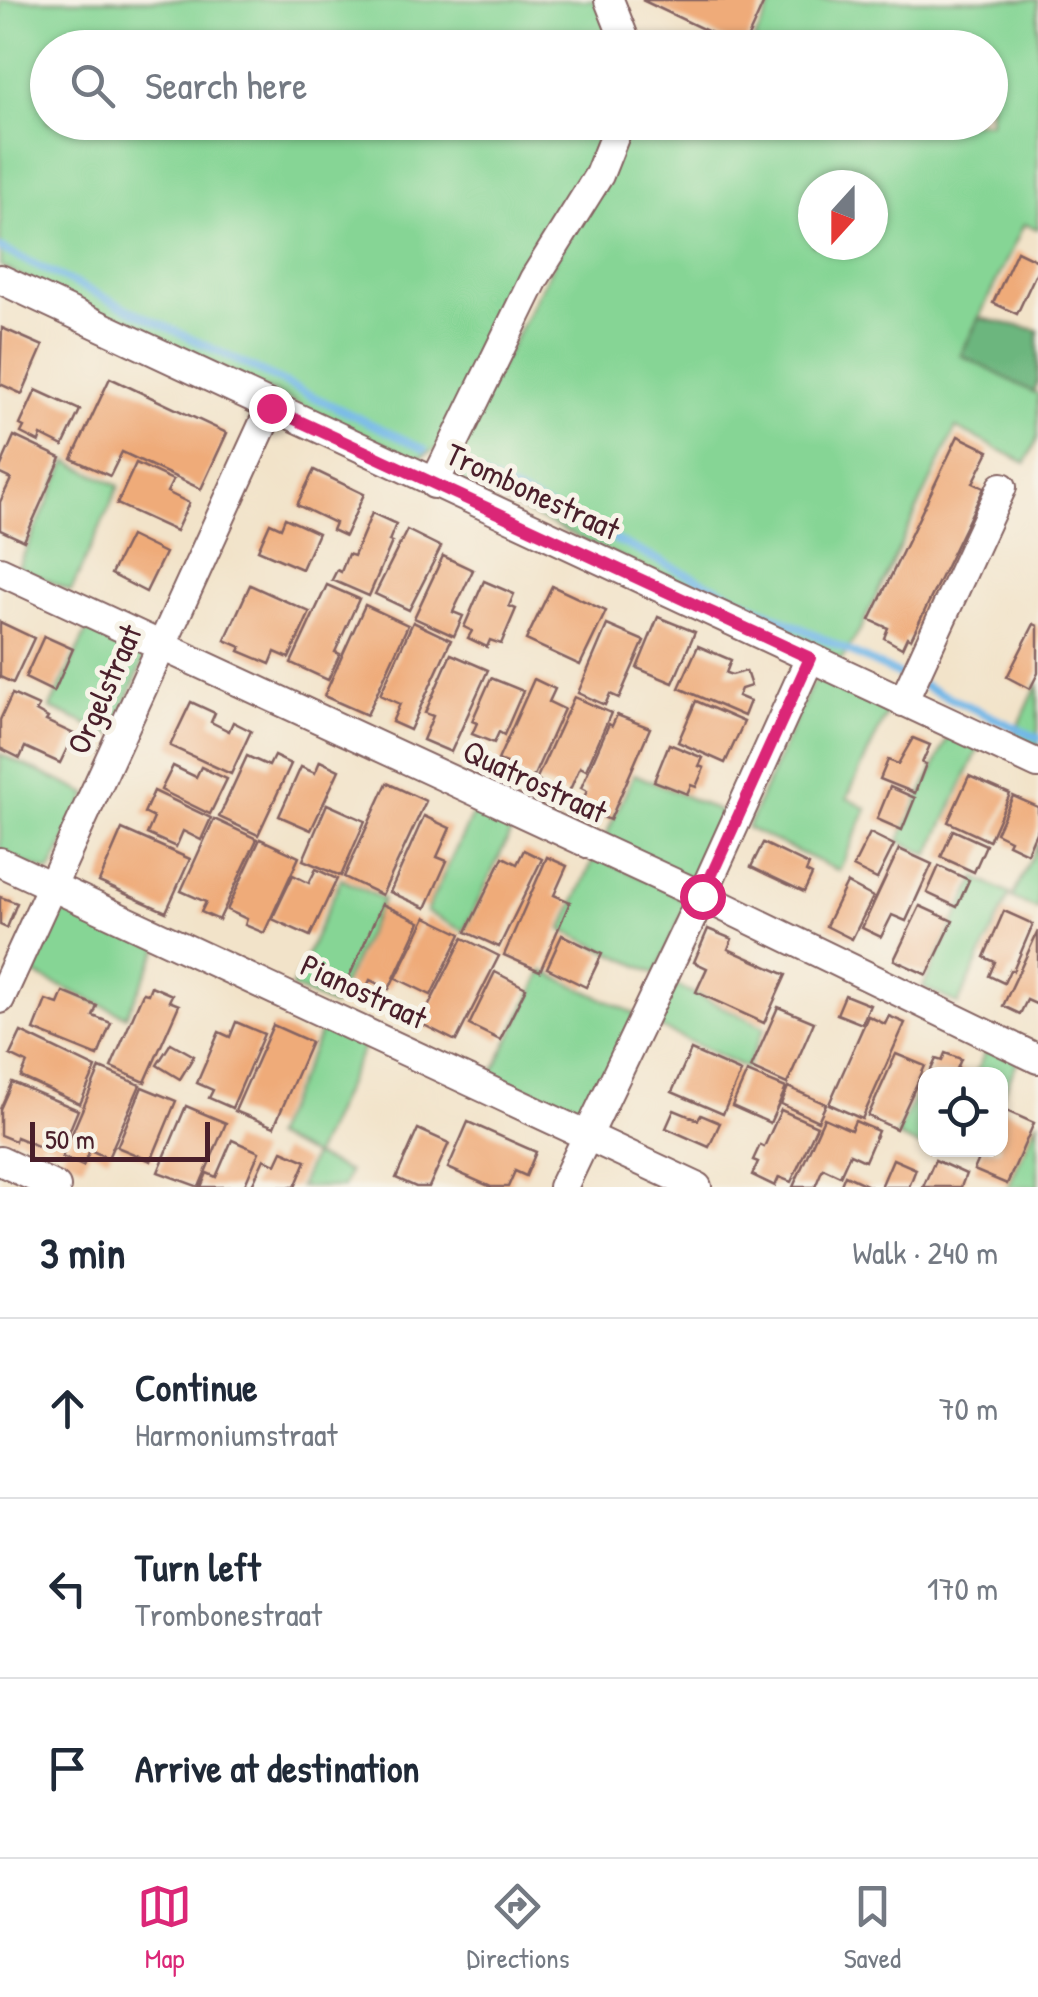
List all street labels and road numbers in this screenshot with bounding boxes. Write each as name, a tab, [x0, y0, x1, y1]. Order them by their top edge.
street label: Trombonestraat	[439, 432, 628, 550]
street label: Orgelstraat	[56, 617, 152, 760]
street label: Quatrostraat	[456, 729, 615, 834]
street label: Pianostraat	[294, 943, 435, 1039]

